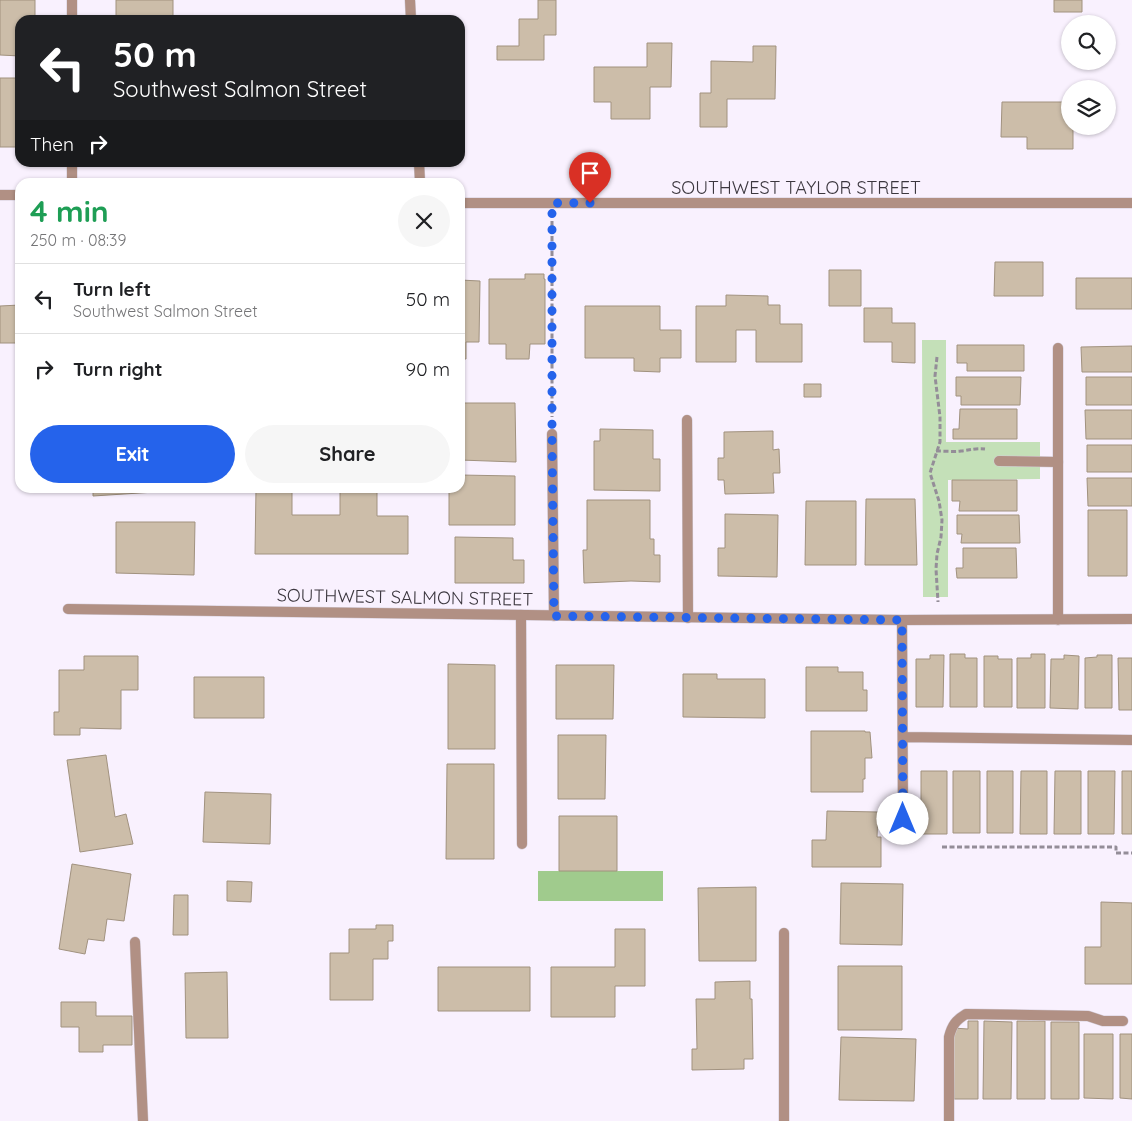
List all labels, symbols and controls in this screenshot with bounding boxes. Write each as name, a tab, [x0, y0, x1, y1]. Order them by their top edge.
map controls	[1061, 15, 1116, 135]
button: search	[1061, 15, 1116, 70]
text: 50 m	[113, 32, 197, 76]
icon: left	[30, 35, 95, 100]
text: Southwest Salmon Street	[113, 75, 367, 103]
button: layers	[1061, 80, 1116, 135]
icon: right	[84, 130, 112, 158]
text: Then	[30, 132, 74, 156]
pin	[569, 152, 611, 203]
icon: arrive	[576, 159, 604, 187]
street label: SOUTHWEST TAYLOR STREET	[671, 176, 921, 199]
text: 4 min	[30, 192, 109, 230]
button: close	[398, 195, 450, 247]
text: 250 m · 08:39	[30, 230, 126, 250]
text: Turn left	[73, 277, 151, 301]
icon: left	[30, 285, 58, 313]
text: 50 m	[406, 287, 450, 311]
text: Southwest Salmon Street	[73, 301, 258, 321]
icon: right	[30, 355, 58, 383]
text: Turn right	[73, 357, 162, 381]
text: 90 m	[406, 357, 450, 381]
button: Exit	[30, 425, 235, 483]
button: Share	[245, 425, 450, 483]
street label: SOUTHWEST SALMON STREET	[277, 583, 534, 611]
position arrow	[876, 792, 928, 844]

